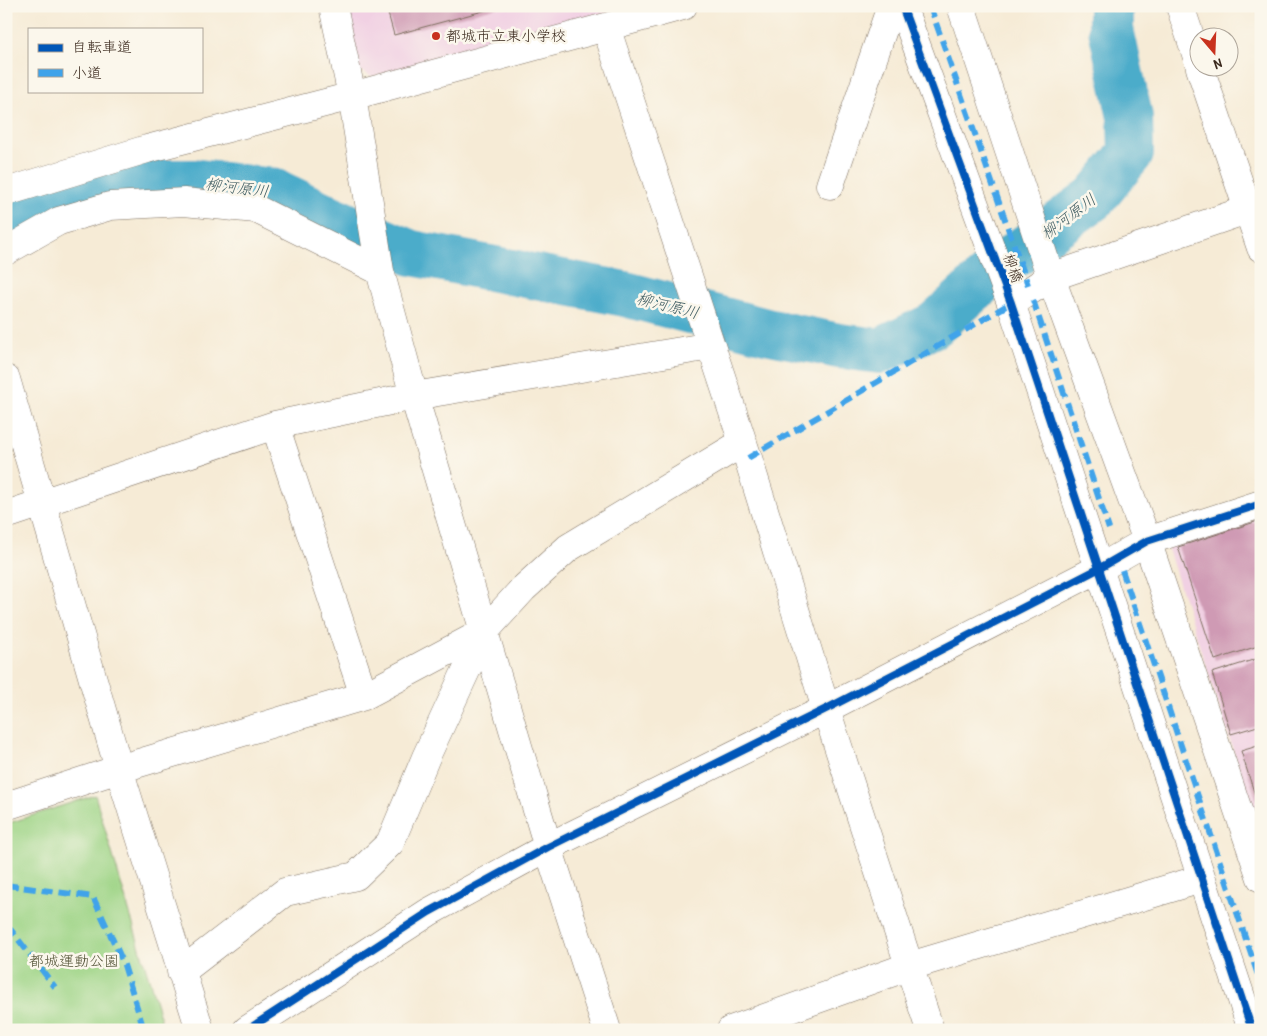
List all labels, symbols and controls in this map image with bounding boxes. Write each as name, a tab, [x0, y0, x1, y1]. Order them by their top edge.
place label: 都城市立東小学校	[446, 25, 566, 46]
legend	[28, 28, 202, 92]
north arrow	[1190, 28, 1240, 78]
marker: 都城市立東小学校	[430, 30, 442, 42]
text: 自転車道	[72, 36, 132, 57]
text: N	[1211, 55, 1225, 75]
text: 小道	[72, 62, 102, 83]
water label: 柳河原川	[204, 172, 270, 202]
water label: 柳河原川	[1036, 188, 1100, 244]
street label: 柳橋	[998, 250, 1028, 286]
water label: 柳河原川	[634, 287, 702, 323]
park label: 都城運動公園	[29, 950, 119, 971]

